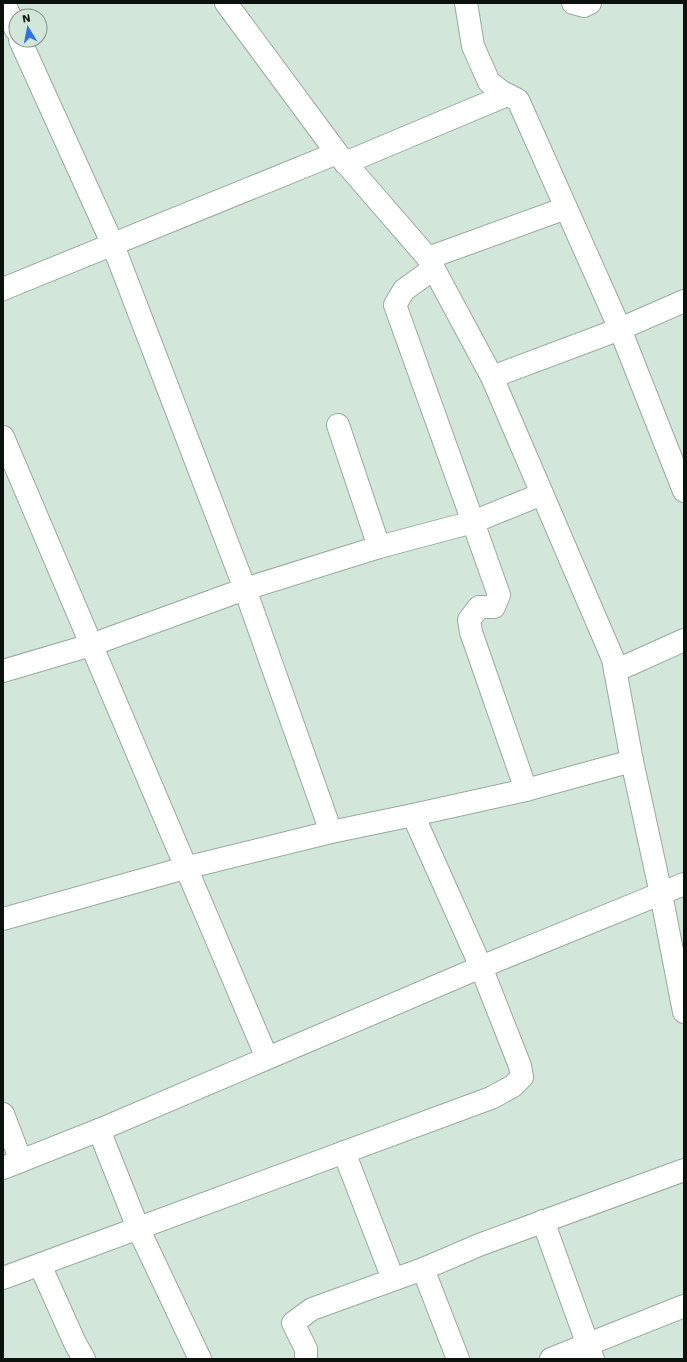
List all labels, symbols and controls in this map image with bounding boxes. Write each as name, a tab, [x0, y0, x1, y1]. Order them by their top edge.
north arrow	[8, 8, 48, 48]
text: N	[21, 12, 31, 26]

